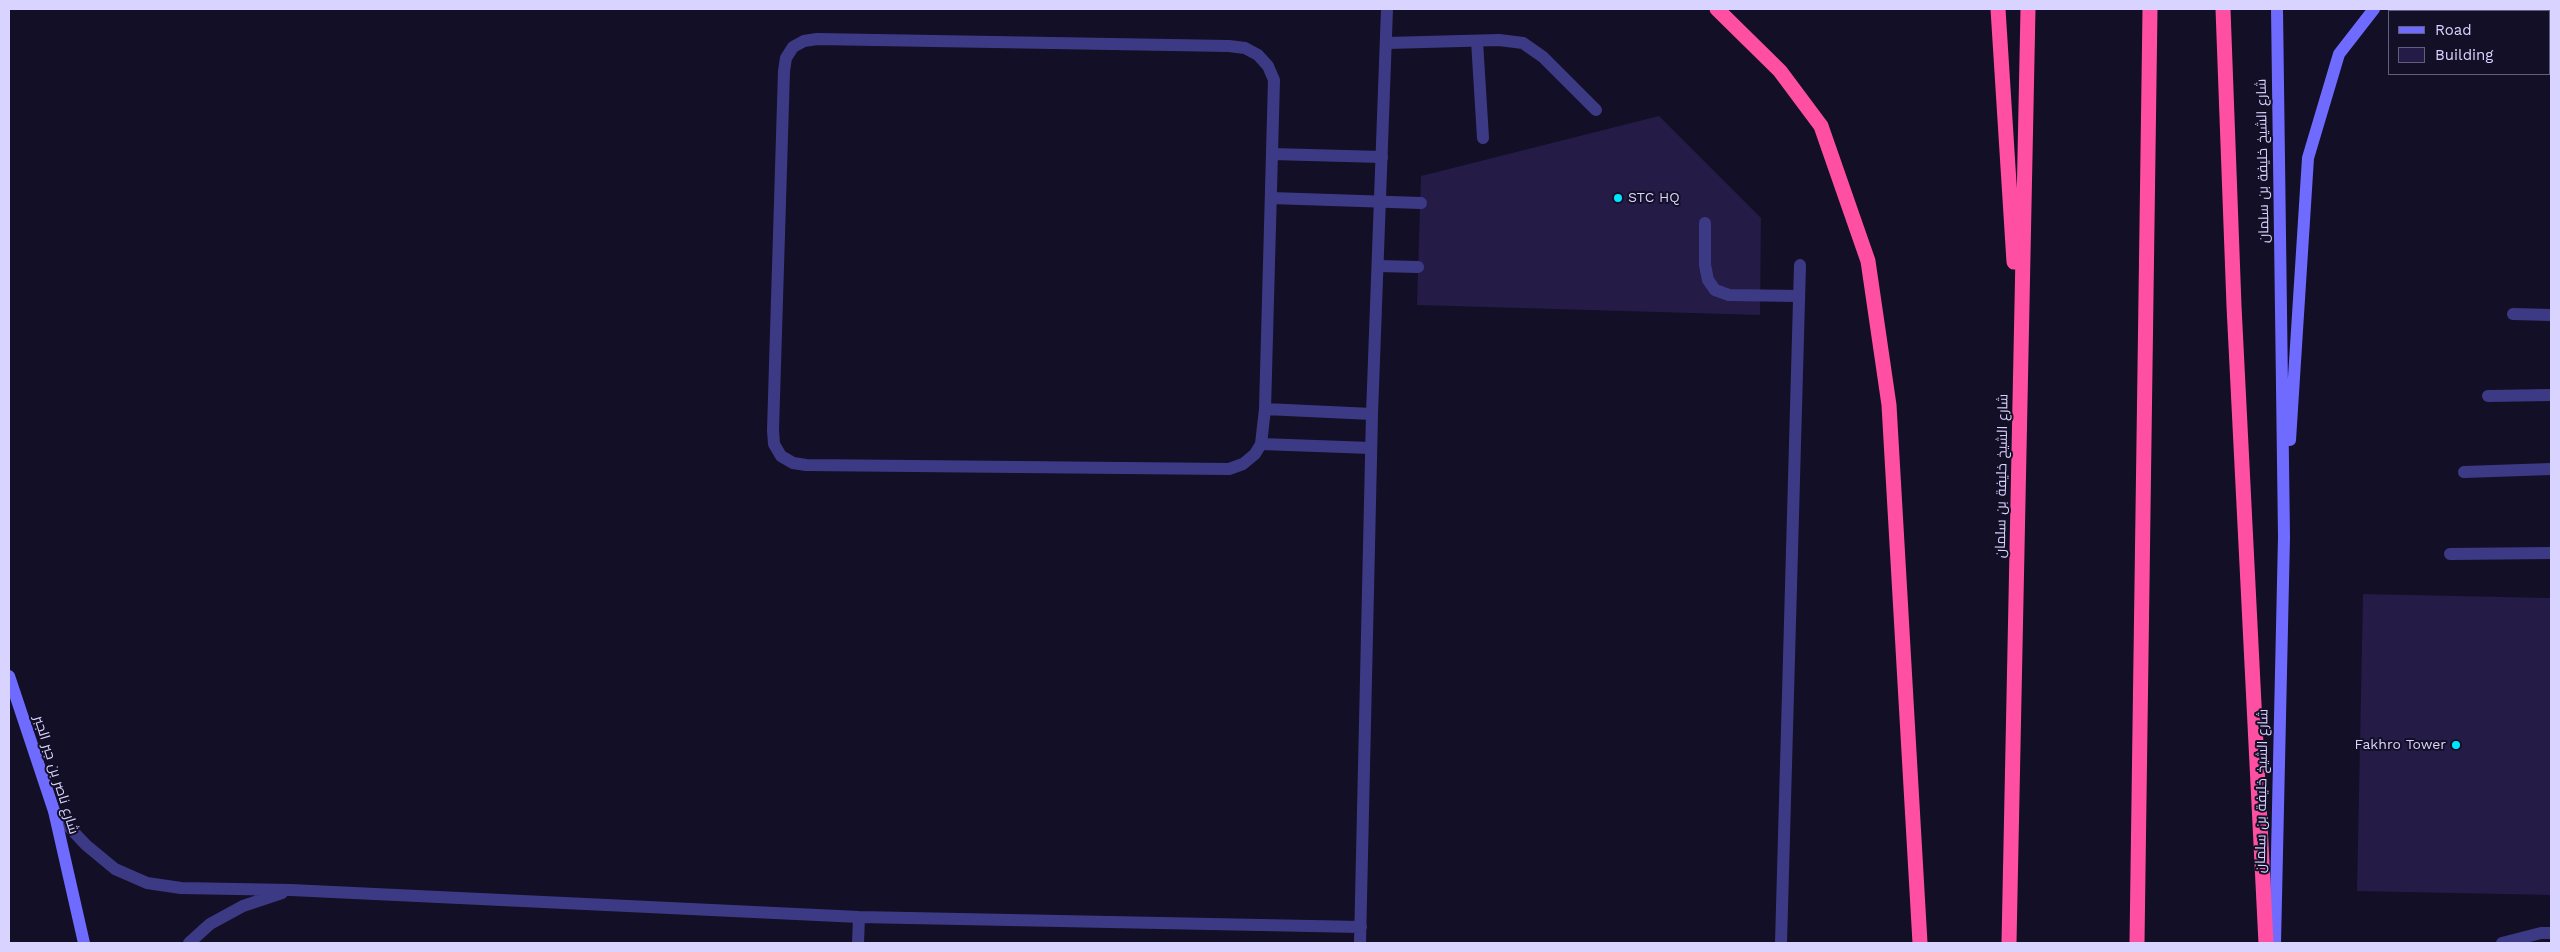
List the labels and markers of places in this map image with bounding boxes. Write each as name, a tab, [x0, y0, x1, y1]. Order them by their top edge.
place label: STC HQ	[1628, 190, 1680, 206]
marker: STC HQ	[1612, 192, 1624, 204]
place label: Fakhro Tower	[2355, 737, 2446, 753]
marker: Fakhro Tower	[2450, 739, 2462, 751]

